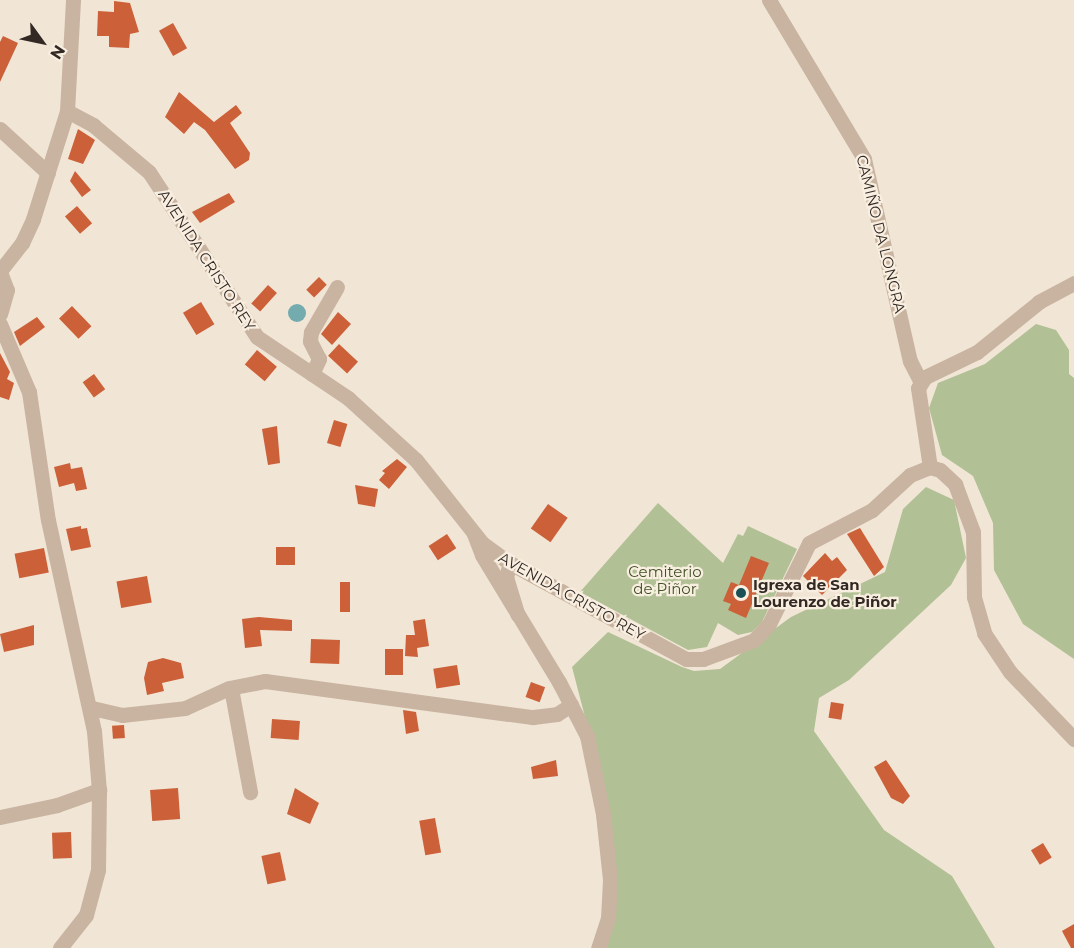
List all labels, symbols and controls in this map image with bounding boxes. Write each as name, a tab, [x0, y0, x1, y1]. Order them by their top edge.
north arrow	[12, 12, 72, 72]
text: N	[46, 41, 69, 63]
street label: CAMIÑO DA LONGRA	[853, 153, 909, 315]
street label: AVENIDA CRISTO REY	[155, 186, 259, 334]
street label: AVENIDA CRISTO REY	[496, 548, 648, 644]
park label: Cemiterio de Piñor	[628, 562, 702, 597]
place label: Igrexa de San Lourenzo de Piñor	[753, 575, 897, 610]
marker: Igrexa de San Lourenzo de Piñor	[734, 586, 748, 600]

